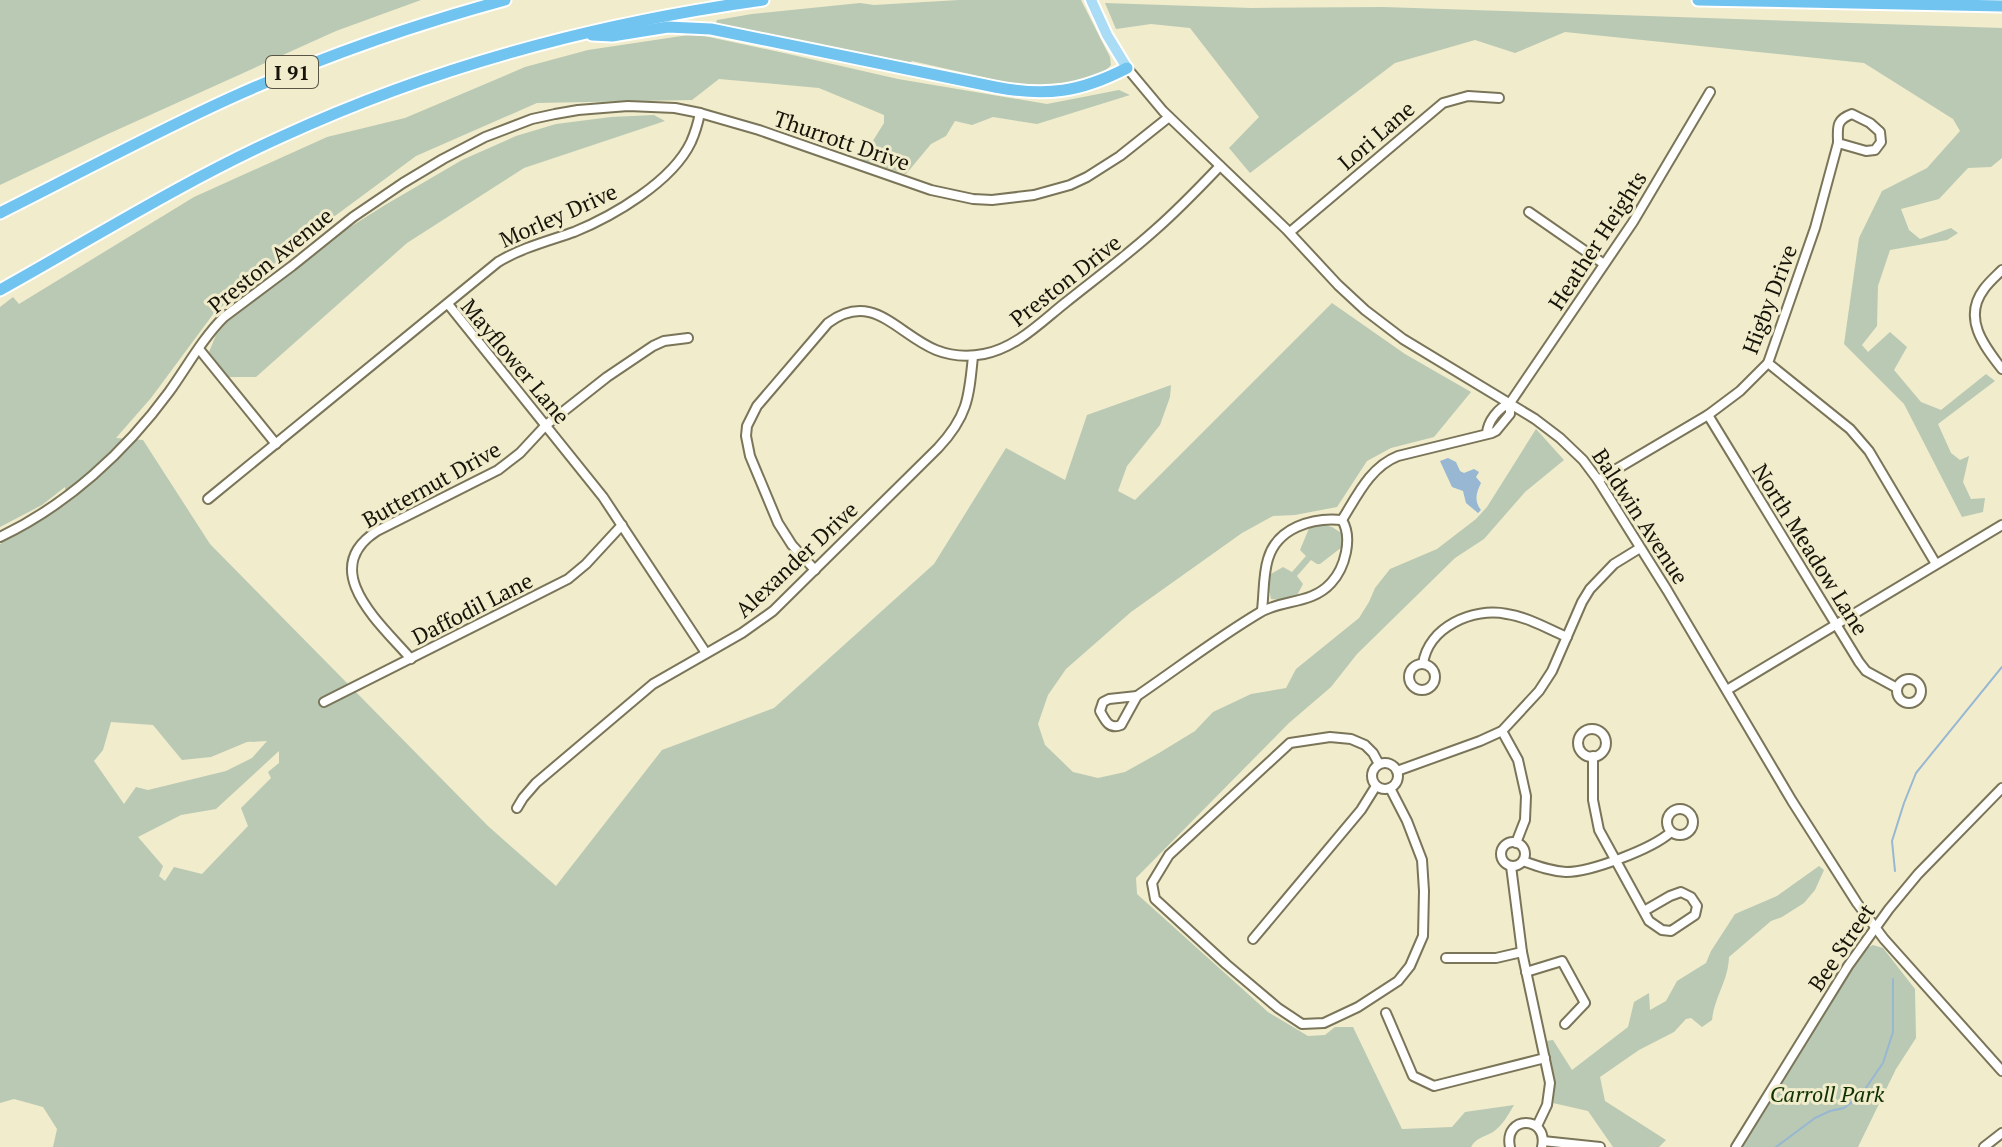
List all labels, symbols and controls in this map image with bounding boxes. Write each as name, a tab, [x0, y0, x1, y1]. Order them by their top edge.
road number: I 91	[266, 56, 318, 88]
street label: Lori Lane	[1332, 94, 1420, 176]
street label: Thurrott Drive	[770, 103, 914, 177]
street label: Heather Heights	[1541, 165, 1653, 315]
street label: Morley Drive	[495, 176, 621, 254]
street label: Preston Avenue	[202, 201, 338, 319]
street label: Preston Drive	[1004, 228, 1126, 332]
street label: Higby Drive	[1735, 240, 1803, 358]
street label: Mayflower Lane	[455, 292, 577, 430]
street label: Butternut Drive	[357, 434, 505, 534]
street label: Baldwin Avenue	[1586, 443, 1696, 589]
street label: North Meadow Lane	[1746, 458, 1876, 640]
street label: Alexander Drive	[729, 495, 863, 623]
street label: Daffodil Lane	[407, 565, 537, 651]
street label: Bee Street	[1801, 898, 1881, 996]
park label: Carroll Park	[1770, 1079, 1885, 1108]

